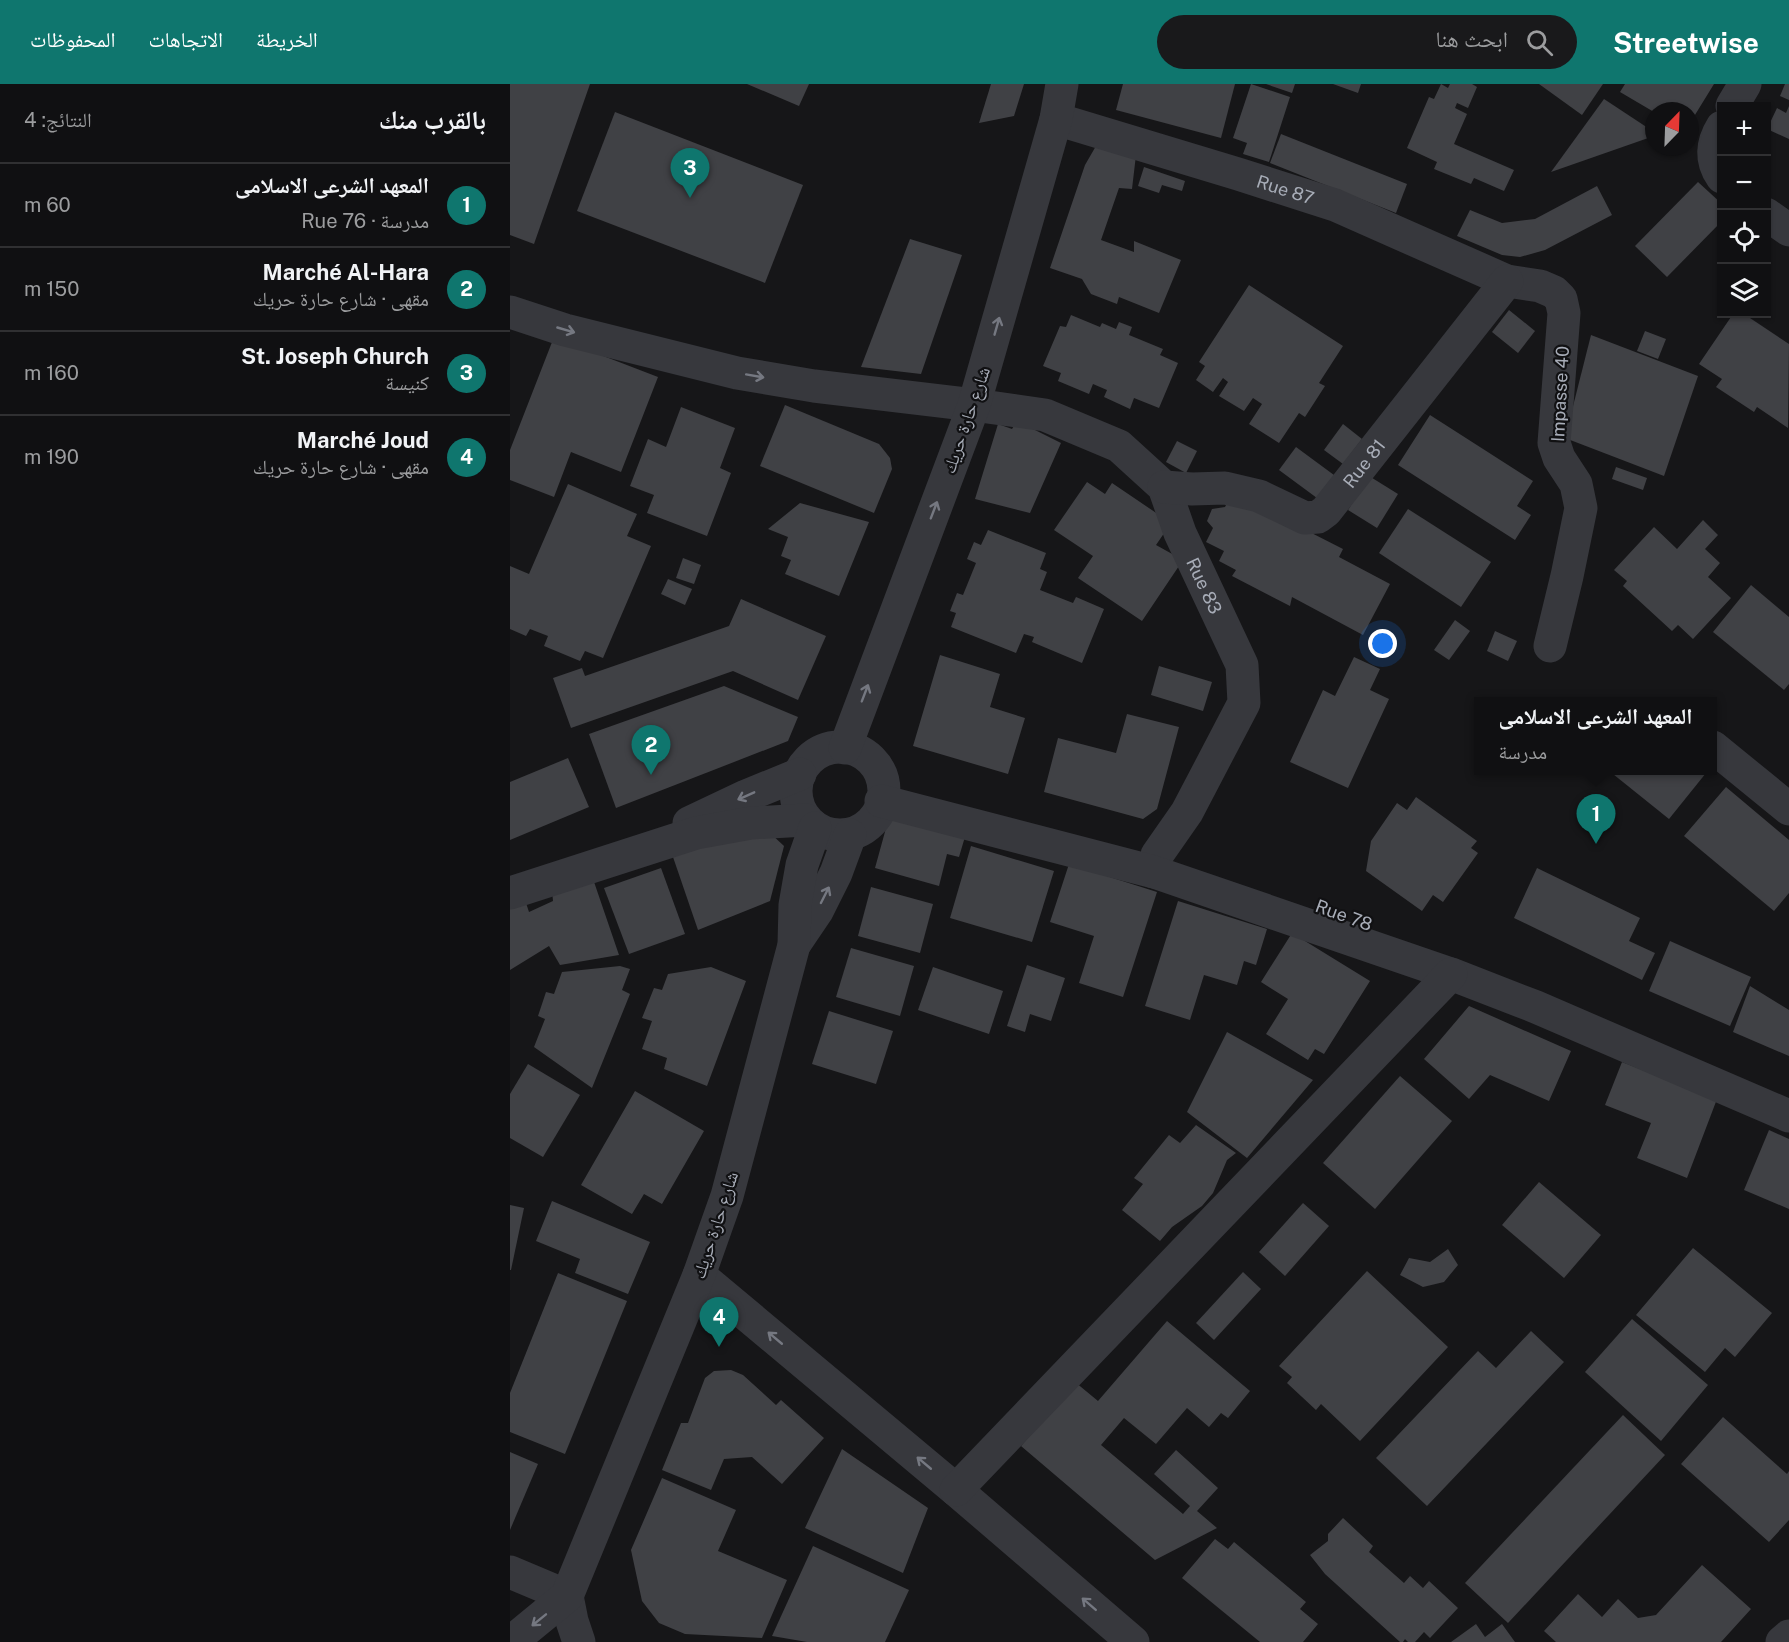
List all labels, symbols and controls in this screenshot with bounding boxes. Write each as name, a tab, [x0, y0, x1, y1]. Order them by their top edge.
search box	[1157, 15, 1577, 69]
text: ابحث هنا	[1435, 26, 1508, 52]
icon: search	[1523, 26, 1556, 59]
text: Streetwise	[1613, 26, 1759, 59]
text: المحفوظات	[30, 27, 115, 52]
text: الاتجاهات	[148, 27, 223, 52]
text: الخريطة	[256, 27, 318, 52]
north arrow	[1645, 102, 1699, 156]
map controls	[1717, 102, 1771, 318]
button: +	[1717, 102, 1771, 156]
text: بالقرب منك	[379, 104, 486, 135]
text: النتائج: 4	[24, 108, 92, 132]
pin: 3	[670, 148, 710, 198]
button: −	[1717, 156, 1771, 210]
street label: Rue 87	[1254, 170, 1317, 208]
text: المعهد الشرعى الاسلامى	[235, 172, 429, 198]
text: 60 m	[24, 193, 71, 217]
text: 1	[462, 193, 471, 217]
text: مدرسة · Rue 76	[301, 209, 429, 233]
button: locate	[1717, 210, 1771, 264]
text: Marché Al-Hara	[263, 259, 429, 285]
button: layers	[1717, 264, 1771, 318]
text: 150 m	[24, 277, 79, 301]
text: 2	[460, 277, 473, 301]
text: مقهى · شارع حارة حريك	[253, 287, 429, 311]
one-way arrow	[991, 317, 1003, 336]
one-way arrow	[556, 324, 575, 336]
text: St. Joseph Church	[241, 343, 429, 369]
street label: Impasse 40	[1547, 345, 1573, 443]
text: 160 m	[24, 361, 79, 385]
text: 3	[460, 361, 473, 385]
street label: شارع حارة حريك	[938, 364, 995, 476]
one-way arrow	[745, 370, 765, 381]
text: كنيسة	[385, 371, 429, 395]
text: Marché Joud	[297, 427, 429, 453]
street label: Rue 81	[1338, 435, 1389, 492]
text: 190 m	[24, 445, 79, 469]
text: 4	[460, 445, 473, 469]
text: مقهى · شارع حارة حريك	[253, 455, 429, 479]
one-way arrow	[929, 502, 940, 520]
street label: Rue 83	[1182, 554, 1227, 617]
your location	[1368, 629, 1397, 658]
one-way arrow	[861, 684, 872, 703]
popup	[1474, 697, 1717, 775]
text: المعهد الشرعى الاسلامى	[1498, 703, 1693, 729]
pin: 2	[632, 726, 670, 775]
text: مدرسة	[1498, 740, 1547, 764]
one-way arrow	[737, 791, 755, 803]
pin: 1	[1576, 794, 1616, 844]
one-way arrow	[820, 887, 831, 905]
street label: Rue 78	[1313, 895, 1375, 935]
street label: شارع حارة حريك	[688, 1169, 743, 1282]
pin: 4	[700, 1298, 738, 1347]
one-way arrow	[767, 1332, 783, 1345]
one-way arrow	[917, 1457, 933, 1470]
one-way arrow	[1081, 1597, 1097, 1610]
one-way arrow	[531, 1613, 547, 1626]

